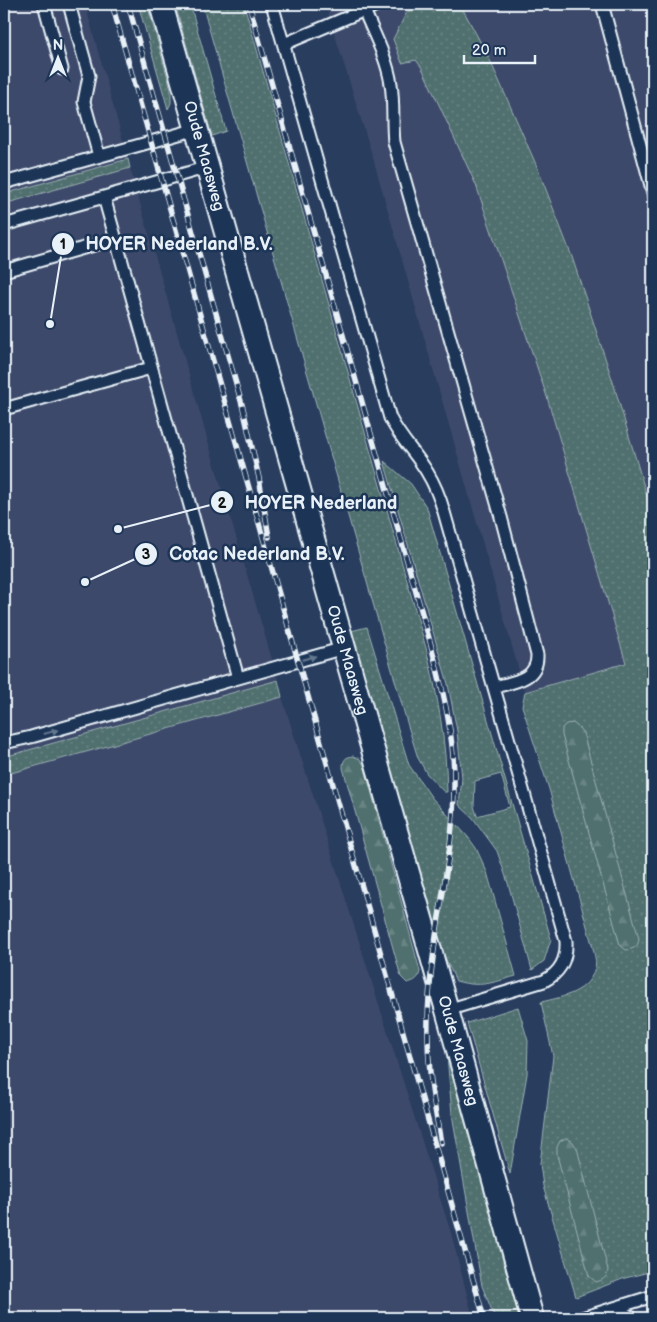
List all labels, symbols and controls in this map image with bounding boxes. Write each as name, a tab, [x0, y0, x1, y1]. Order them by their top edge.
north arrow	[32, 32, 82, 82]
scale bar	[464, 32, 536, 64]
text: N	[53, 37, 63, 54]
text: 20 m	[472, 41, 506, 60]
street label: Oude Maasweg	[180, 99, 229, 213]
callout: HOYER Nederland B.V.	[51, 227, 283, 260]
text: HOYER Nederland B.V.	[85, 234, 273, 255]
text: 1	[60, 235, 66, 254]
callout: HOYER Nederland	[210, 486, 408, 519]
text: HOYER Nederland	[245, 493, 397, 514]
text: 2	[218, 494, 227, 513]
callout: Cotac Nederland B.V.	[134, 537, 354, 570]
text: Cotac Nederland B.V.	[169, 544, 345, 565]
text: 3	[142, 545, 151, 564]
street label: Oude Maasweg	[323, 603, 372, 717]
one-way arrow	[302, 654, 317, 662]
one-way arrow	[44, 727, 59, 735]
street label: Oude Maasweg	[434, 993, 482, 1108]

